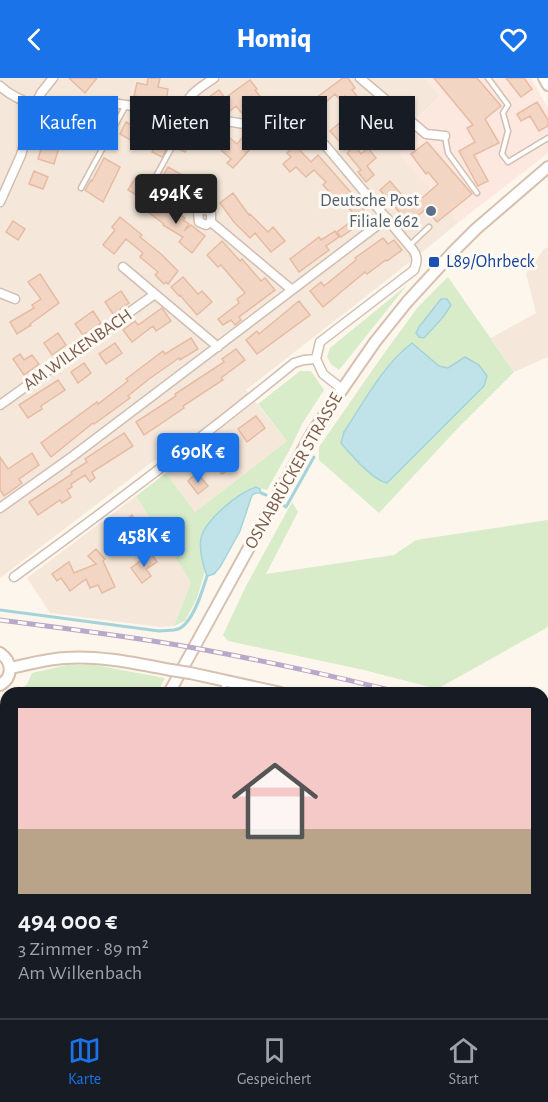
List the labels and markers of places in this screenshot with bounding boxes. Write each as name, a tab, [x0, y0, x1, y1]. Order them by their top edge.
pin: 494K €	[127, 174, 225, 225]
place label: Deutsche Post Filiale 662	[320, 192, 419, 231]
marker: Deutsche Post Filiale 662	[424, 204, 438, 218]
place label: L89/Ohrbeck	[446, 253, 536, 271]
marker: L89/Ohrbeck	[427, 255, 441, 269]
pin: 690K €	[149, 433, 247, 484]
pin: 458K €	[95, 517, 193, 568]

